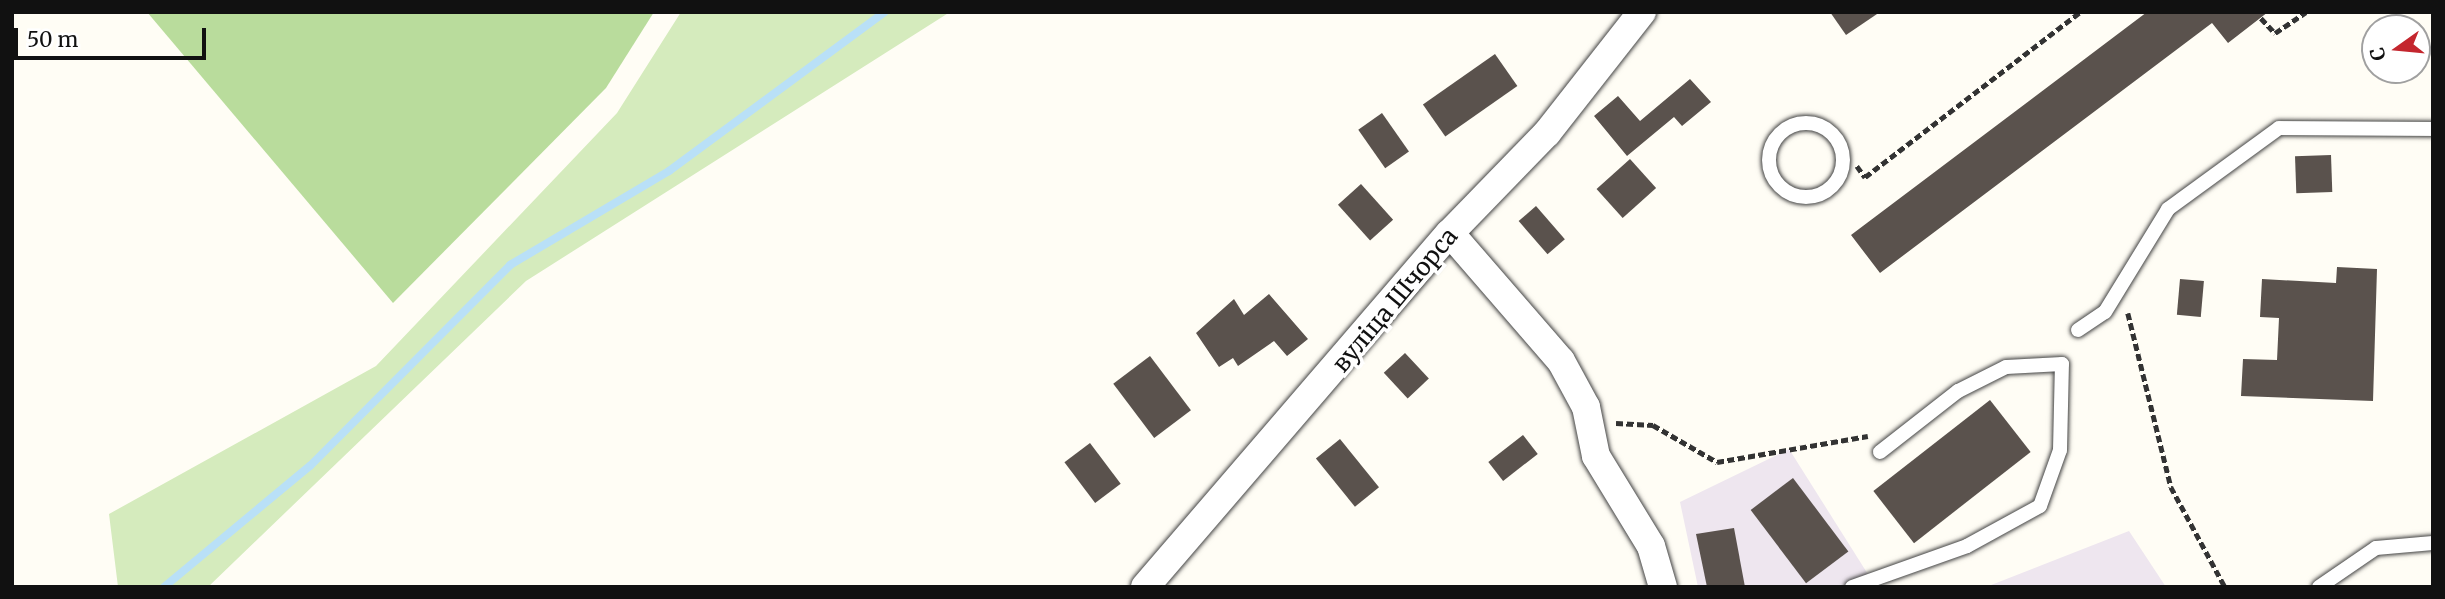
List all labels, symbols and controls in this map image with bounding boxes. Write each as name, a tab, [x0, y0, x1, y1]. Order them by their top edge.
scale bar	[18, 14, 210, 58]
north arrow	[2361, 14, 2431, 84]
text: 50 m	[27, 26, 78, 53]
text: С	[2364, 45, 2391, 63]
street label: вуліца Шчорса	[1326, 222, 1464, 378]

